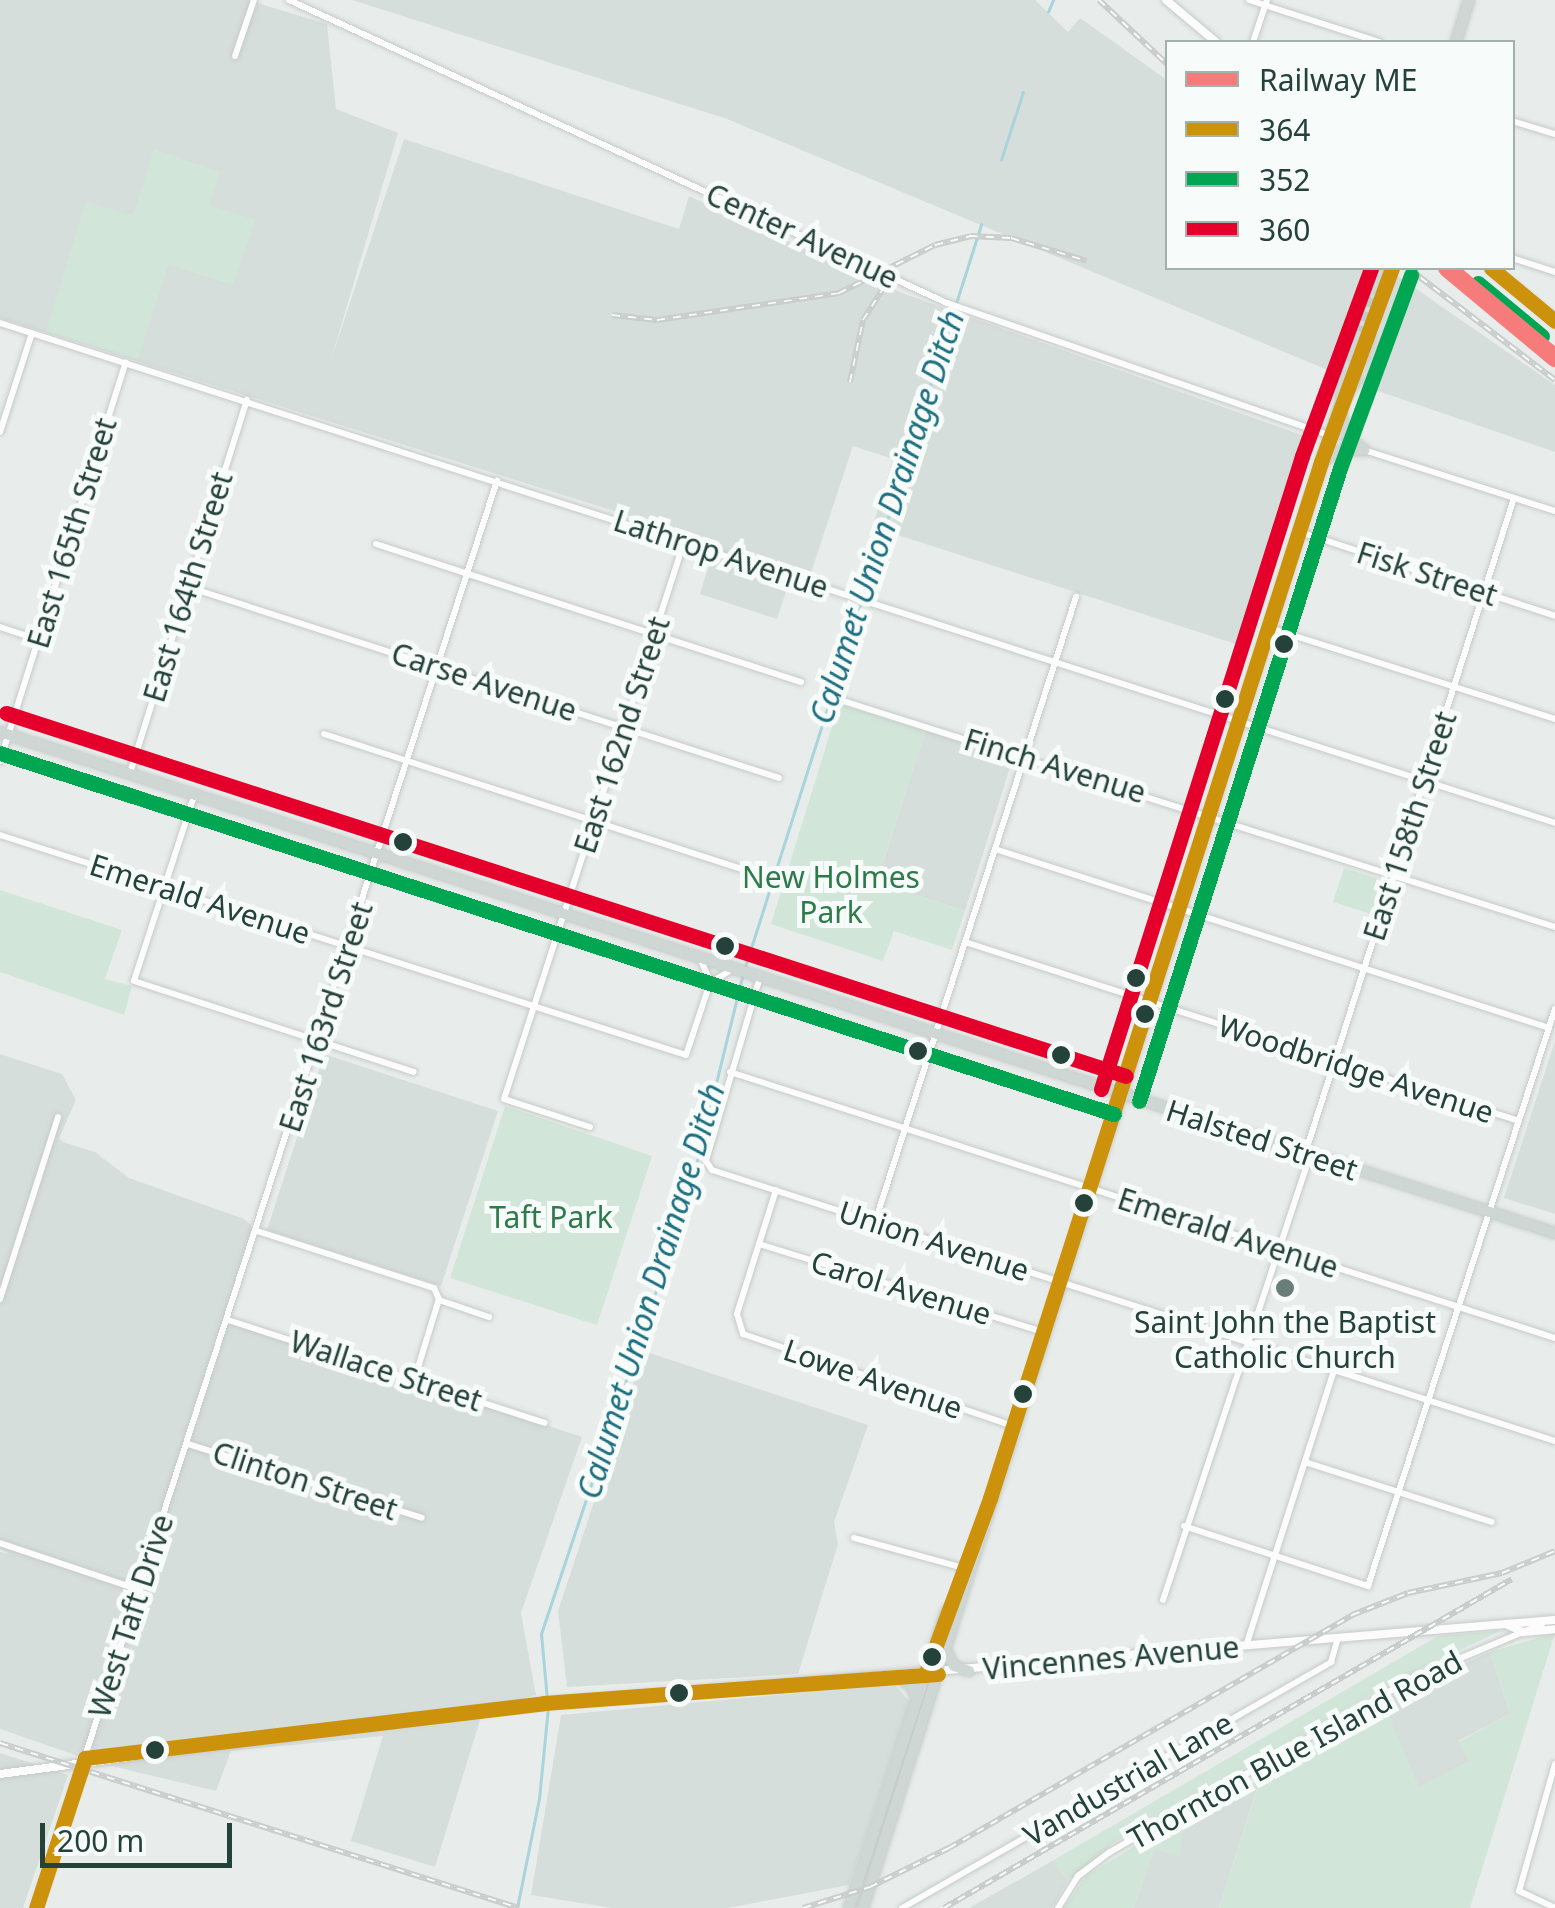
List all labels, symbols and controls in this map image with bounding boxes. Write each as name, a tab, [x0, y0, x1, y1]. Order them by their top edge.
legend	[1165, 40, 1515, 270]
text: Railway ME	[1259, 59, 1417, 100]
text: 364	[1259, 109, 1310, 150]
text: 352	[1259, 159, 1310, 200]
street label: Center Avenue	[700, 176, 904, 296]
text: 360	[1259, 209, 1310, 250]
water label: Calumet Union Drainage Ditch	[802, 305, 972, 729]
street label: East 165th Street	[20, 413, 124, 653]
street label: East 164th Street	[136, 467, 240, 707]
street label: Lathrop Avenue	[609, 502, 833, 606]
street label: Fisk Street	[1352, 534, 1502, 614]
street label: East 162nd Street	[567, 612, 677, 858]
unlabelled marker	[1274, 634, 1294, 654]
street label: Carse Avenue	[387, 635, 581, 729]
unlabelled marker	[1215, 689, 1235, 709]
street label: East 158th Street	[1356, 707, 1464, 945]
street label: Finch Avenue	[960, 721, 1150, 811]
unlabelled marker	[393, 832, 413, 852]
street label: Emerald Avenue	[85, 846, 315, 952]
park label: New Holmes Park	[742, 859, 920, 930]
street label: East 163rd Street	[272, 897, 380, 1137]
unlabelled marker	[715, 936, 735, 956]
unlabelled marker	[1126, 968, 1146, 988]
unlabelled marker	[1135, 1004, 1155, 1024]
street label: Woodbridge Avenue	[1214, 1007, 1498, 1131]
unlabelled marker	[908, 1041, 928, 1061]
unlabelled marker	[1051, 1045, 1071, 1065]
water label: Calumet Union Drainage Ditch	[569, 1079, 733, 1503]
street label: Halsted Street	[1162, 1092, 1362, 1188]
street label: Emerald Avenue	[1113, 1180, 1343, 1286]
street label: Union Avenue	[834, 1193, 1034, 1289]
unlabelled marker	[1074, 1193, 1094, 1213]
park label: Taft Park	[489, 1199, 613, 1235]
street label: Carol Avenue	[807, 1244, 995, 1332]
marker: Saint John the Baptist Catholic Church	[1274, 1277, 1296, 1299]
place label: Saint John the Baptist Catholic Church	[1134, 1304, 1436, 1374]
street label: Wallace Street	[286, 1323, 486, 1419]
street label: Lowe Avenue	[779, 1332, 967, 1426]
unlabelled marker	[1013, 1384, 1033, 1404]
street label: Clinton Street	[208, 1434, 402, 1528]
street label: West Taft Drive	[81, 1510, 181, 1722]
street label: Vincennes Avenue	[981, 1629, 1241, 1687]
street label: Thornton Blue Island Road	[1122, 1643, 1468, 1857]
unlabelled marker	[922, 1647, 942, 1667]
unlabelled marker	[669, 1683, 689, 1703]
street label: Vandustrial Lane	[1017, 1705, 1239, 1853]
unlabelled marker	[145, 1740, 165, 1760]
scale bar	[45, 1803, 238, 1865]
text: 200 m	[57, 1820, 144, 1861]

